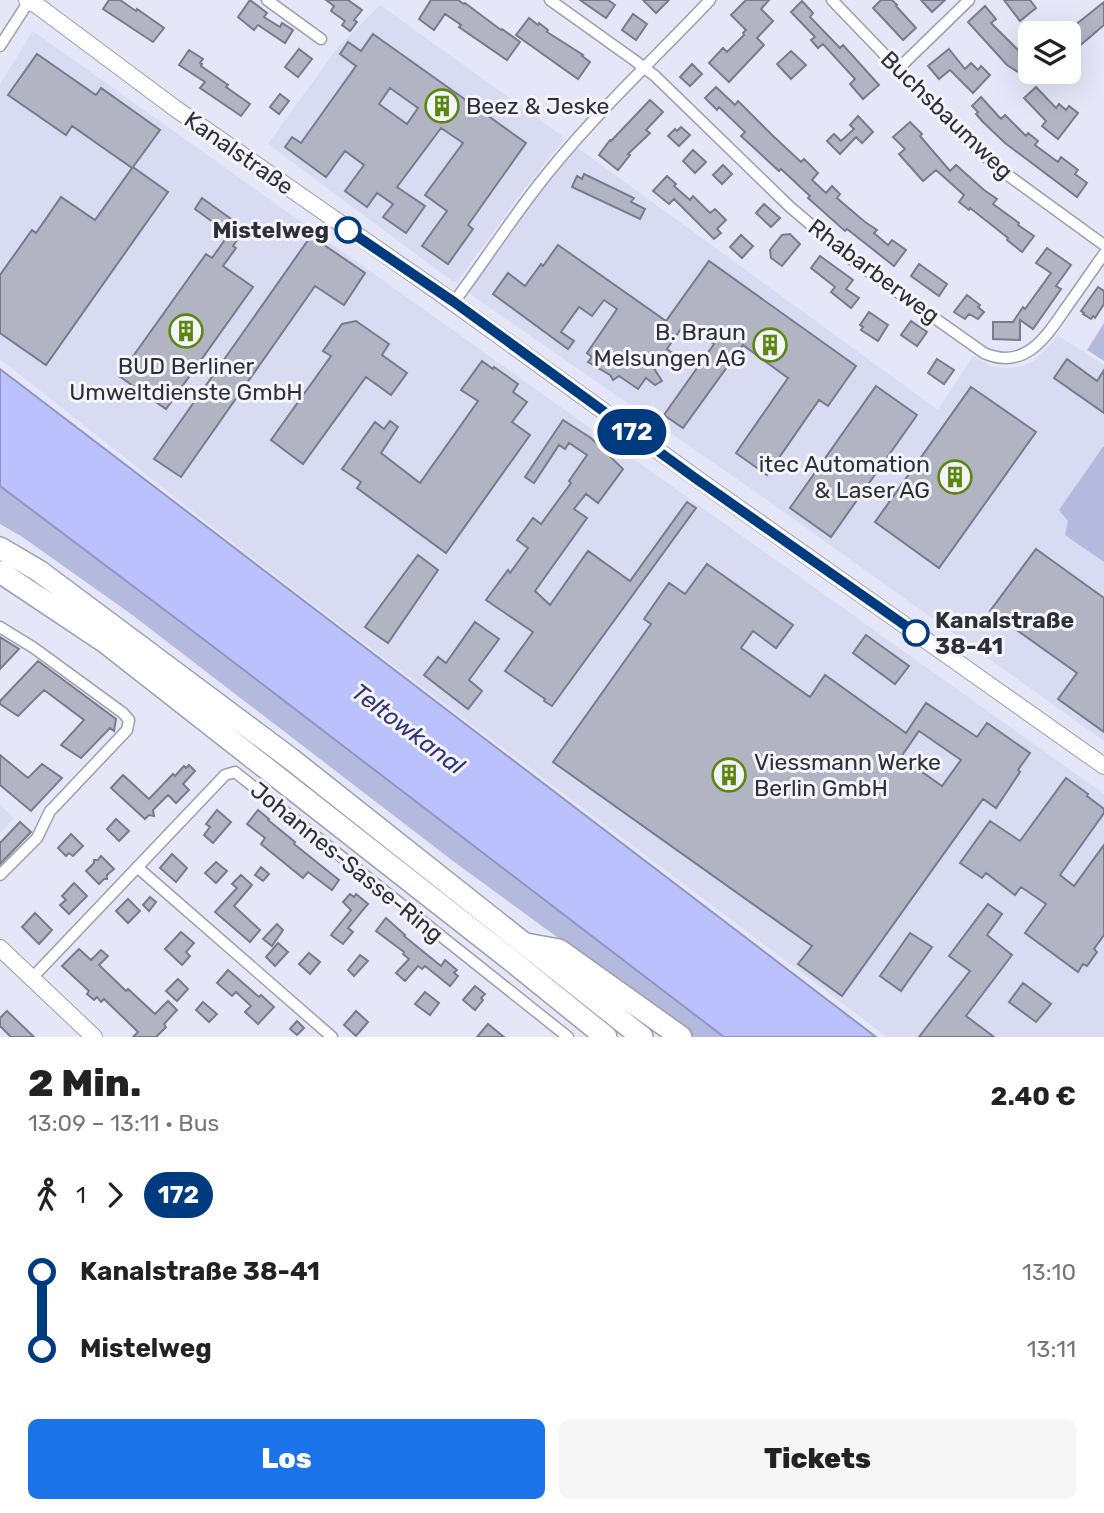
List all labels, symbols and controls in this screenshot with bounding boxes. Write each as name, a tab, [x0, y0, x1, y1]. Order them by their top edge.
map controls	[1018, 21, 1081, 84]
button: layers	[1018, 21, 1081, 84]
street label: Buchsbaumweg	[875, 45, 1019, 185]
building icon: Beez & Jeske	[423, 87, 461, 125]
place label: Beez & Jeske	[466, 92, 609, 120]
street label: Kanalstraße	[179, 105, 299, 201]
street label: Rhabarberweg	[803, 213, 945, 329]
place label: Mistelweg	[213, 216, 329, 244]
marker: Mistelweg	[335, 217, 361, 243]
building icon: BUD Berliner Umweltdienste GmbH	[167, 312, 205, 350]
place label: B. Braun Melsungen AG	[593, 318, 746, 372]
building icon: B. Braun Melsungen AG	[751, 326, 789, 364]
place label: BUD Berliner Umweltdienste GmbH	[69, 352, 303, 406]
line badge: 172	[592, 409, 672, 455]
text: 172	[611, 418, 653, 446]
place label: itec Automation & Laser AG	[759, 450, 930, 504]
building icon: itec Automation & Laser AG	[936, 458, 974, 496]
place label: Kanalstraße 38-41	[935, 606, 1074, 660]
marker: Kanalstraße 38-41	[903, 620, 929, 646]
water label: Teltowkanal	[346, 678, 471, 781]
place label: Viessmann Werke Berlin GmbH	[754, 748, 941, 802]
building icon: Viessmann Werke Berlin GmbH	[710, 756, 748, 794]
street label: Johannes-Sasse-Ring	[245, 776, 449, 948]
text: 2 Min.	[28, 1060, 141, 1106]
text: 2.40 €	[991, 1081, 1076, 1112]
text: 13:09 – 13:11 · Bus	[28, 1109, 219, 1137]
icon: walk	[28, 1176, 66, 1214]
icon: forward	[96, 1176, 134, 1214]
text: 1	[76, 1181, 86, 1209]
text: 172	[158, 1181, 199, 1209]
text: Kanalstraße 38-41	[80, 1256, 320, 1287]
text: 13:10	[1022, 1258, 1076, 1286]
text: Mistelweg	[80, 1333, 212, 1364]
text: 13:11	[1027, 1335, 1076, 1363]
button: Los	[28, 1419, 545, 1499]
button: Tickets	[559, 1419, 1076, 1499]

